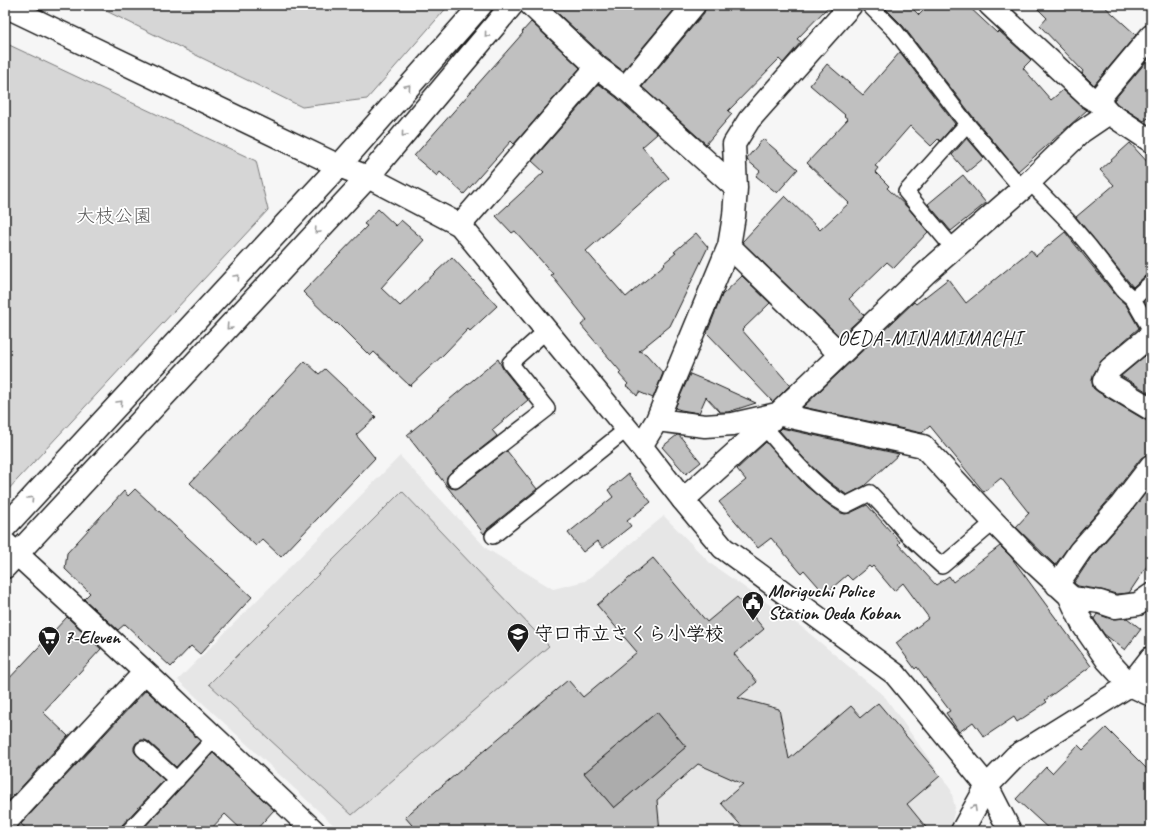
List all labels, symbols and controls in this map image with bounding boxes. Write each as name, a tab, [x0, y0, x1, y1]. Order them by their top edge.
one-way arrow	[485, 30, 492, 37]
one-way arrow	[404, 84, 411, 92]
one-way arrow	[401, 130, 408, 137]
park label: 大枝公園	[76, 204, 152, 228]
one-way arrow	[315, 227, 322, 234]
one-way arrow	[232, 274, 239, 282]
one-way arrow	[226, 322, 233, 330]
district label: OEDA-MINAMIMACHI	[838, 326, 1026, 351]
one-way arrow	[115, 400, 123, 408]
one-way arrow	[27, 496, 34, 503]
place label: Moriguchi Police Station Oeda Koban	[768, 579, 901, 625]
public building icon: Moriguchi Police Station Oeda Koban	[740, 589, 766, 622]
school or university icon: 守口市立さくら小学校	[505, 621, 531, 654]
place label: 守口市立さくら小学校	[534, 622, 724, 646]
supermarket icon: 7-Eleven	[36, 624, 62, 657]
place label: 7-Eleven	[64, 625, 121, 649]
one-way arrow	[969, 805, 976, 812]

